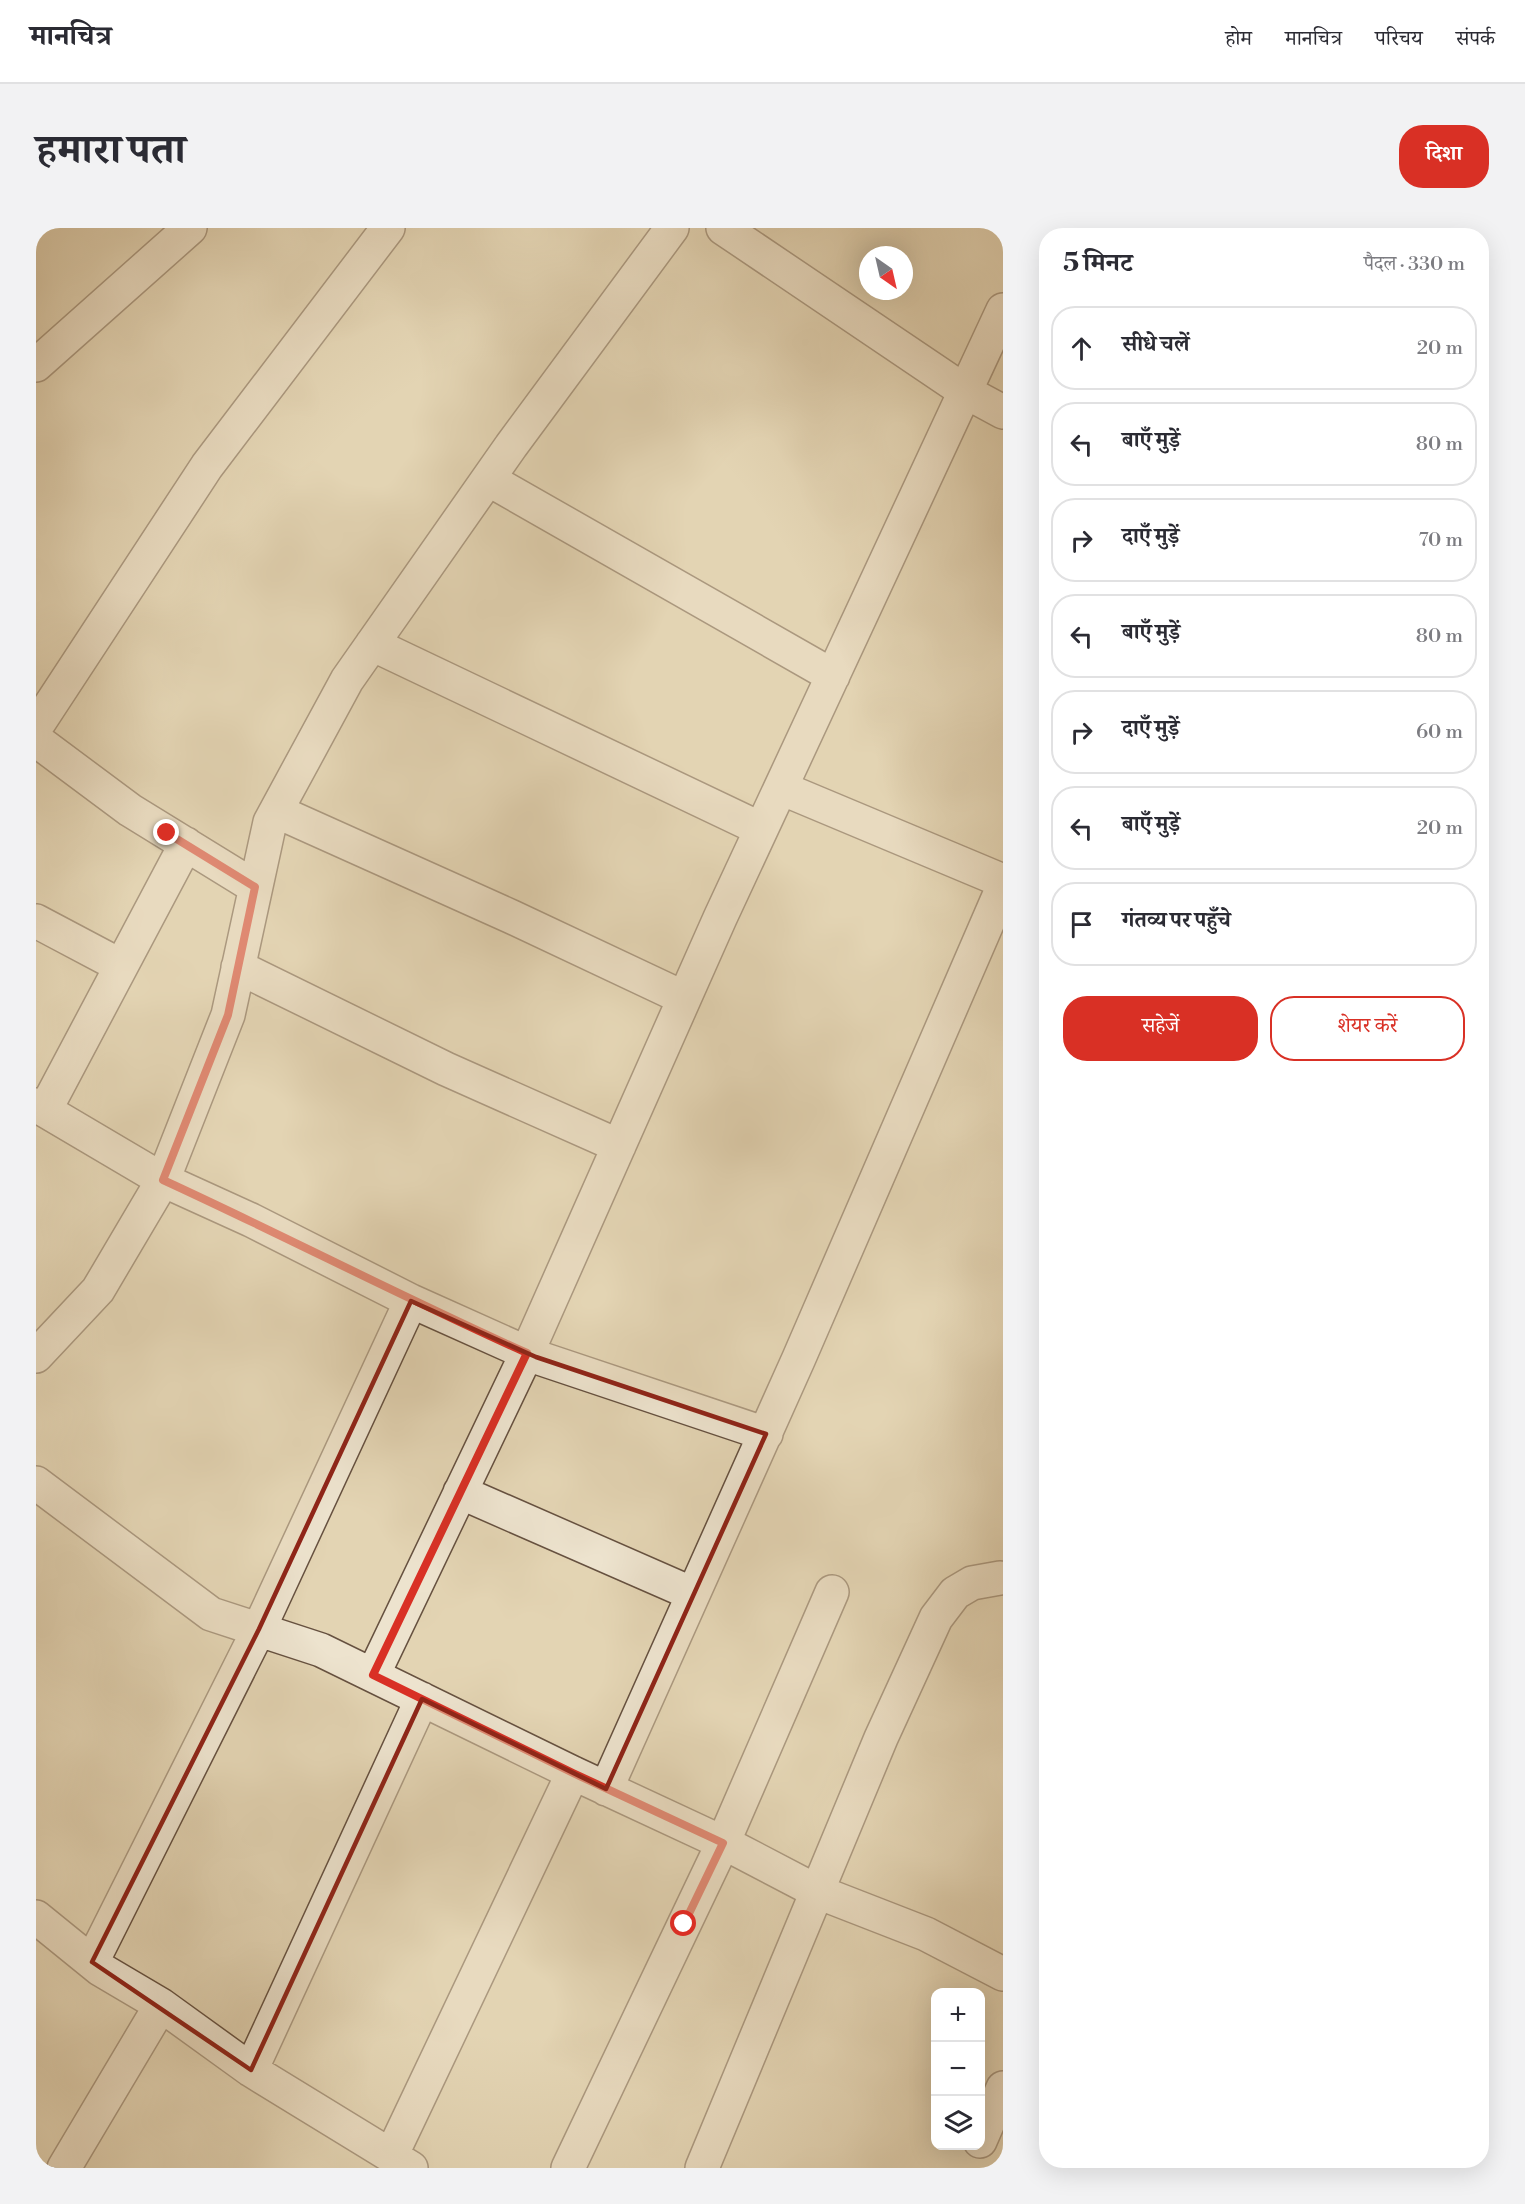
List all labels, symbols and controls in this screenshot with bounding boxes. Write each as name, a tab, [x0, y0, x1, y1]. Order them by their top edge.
text: मानचित्र	[30, 19, 112, 54]
text: होम	[1225, 26, 1252, 52]
text: मानचित्र	[1285, 26, 1342, 52]
text: परिचय	[1375, 26, 1423, 52]
text: संपर्क	[1456, 26, 1495, 52]
text: हमारा पता	[36, 124, 186, 177]
button: दिशा	[1399, 125, 1489, 188]
north arrow	[859, 246, 913, 300]
text: 5 मिनट	[1063, 247, 1133, 279]
text: पैदल · 330 m	[1364, 252, 1465, 277]
text: सीधे चलें	[1122, 331, 1189, 358]
icon: ahead	[1065, 332, 1098, 365]
text: 20 m	[1417, 336, 1463, 361]
text: बाएँ मुड़ें	[1122, 427, 1180, 454]
icon: left	[1065, 428, 1098, 461]
text: 80 m	[1416, 432, 1463, 457]
text: दाएँ मुड़ें	[1122, 523, 1179, 550]
icon: right	[1065, 524, 1098, 557]
text: 70 m	[1419, 528, 1463, 553]
text: बाएँ मुड़ें	[1122, 619, 1180, 646]
icon: left	[1065, 620, 1098, 653]
text: 80 m	[1416, 624, 1463, 649]
text: दाएँ मुड़ें	[1122, 715, 1179, 742]
icon: right	[1065, 716, 1098, 749]
text: 60 m	[1416, 720, 1463, 745]
text: बाएँ मुड़ें	[1122, 811, 1180, 838]
icon: left	[1065, 812, 1098, 845]
text: 20 m	[1417, 816, 1463, 841]
route end	[153, 819, 179, 845]
text: गंतव्य पर पहुँचे	[1122, 907, 1231, 934]
icon: arrive	[1065, 908, 1098, 941]
button: सहेजें	[1063, 996, 1258, 1061]
button: शेयर करें	[1270, 996, 1465, 1061]
route start	[670, 1910, 696, 1936]
map controls	[931, 1988, 985, 2150]
button: +	[931, 1988, 985, 2042]
button: −	[931, 2042, 985, 2096]
button: layers	[931, 2096, 985, 2150]

